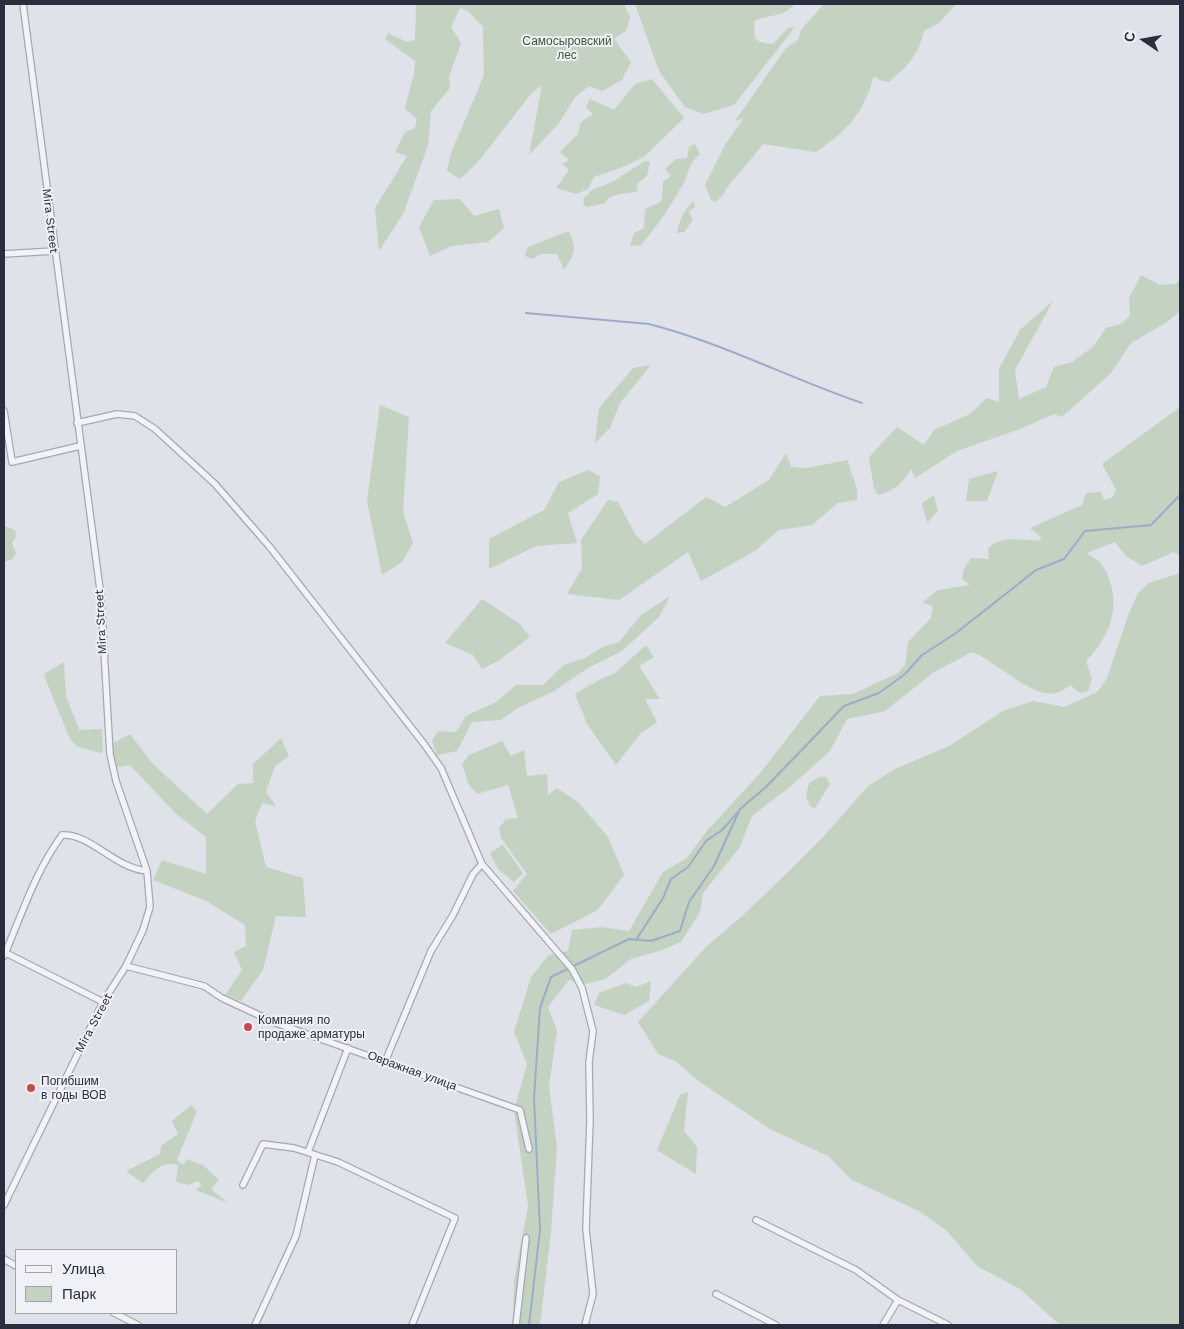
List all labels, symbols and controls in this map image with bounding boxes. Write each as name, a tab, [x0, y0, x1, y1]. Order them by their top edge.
north arrow	[1119, 15, 1169, 65]
text: С	[1120, 30, 1138, 43]
park label: Самосыровский лес	[522, 34, 612, 62]
street label: Mira Street	[39, 188, 61, 254]
street label: Mira Street	[92, 589, 110, 655]
street label: Mira Street	[72, 991, 116, 1055]
place label: Компания по продаже арматуры	[258, 1013, 365, 1041]
marker: Компания по продаже арматуры	[242, 1021, 254, 1033]
street label: Овражная улица	[365, 1048, 459, 1094]
place label: Погибшим в годы ВОВ	[41, 1074, 107, 1102]
marker: Погибшим в годы ВОВ	[25, 1082, 37, 1094]
legend	[15, 1249, 178, 1314]
text: Улица	[62, 1260, 105, 1278]
text: Парк	[62, 1285, 96, 1303]

